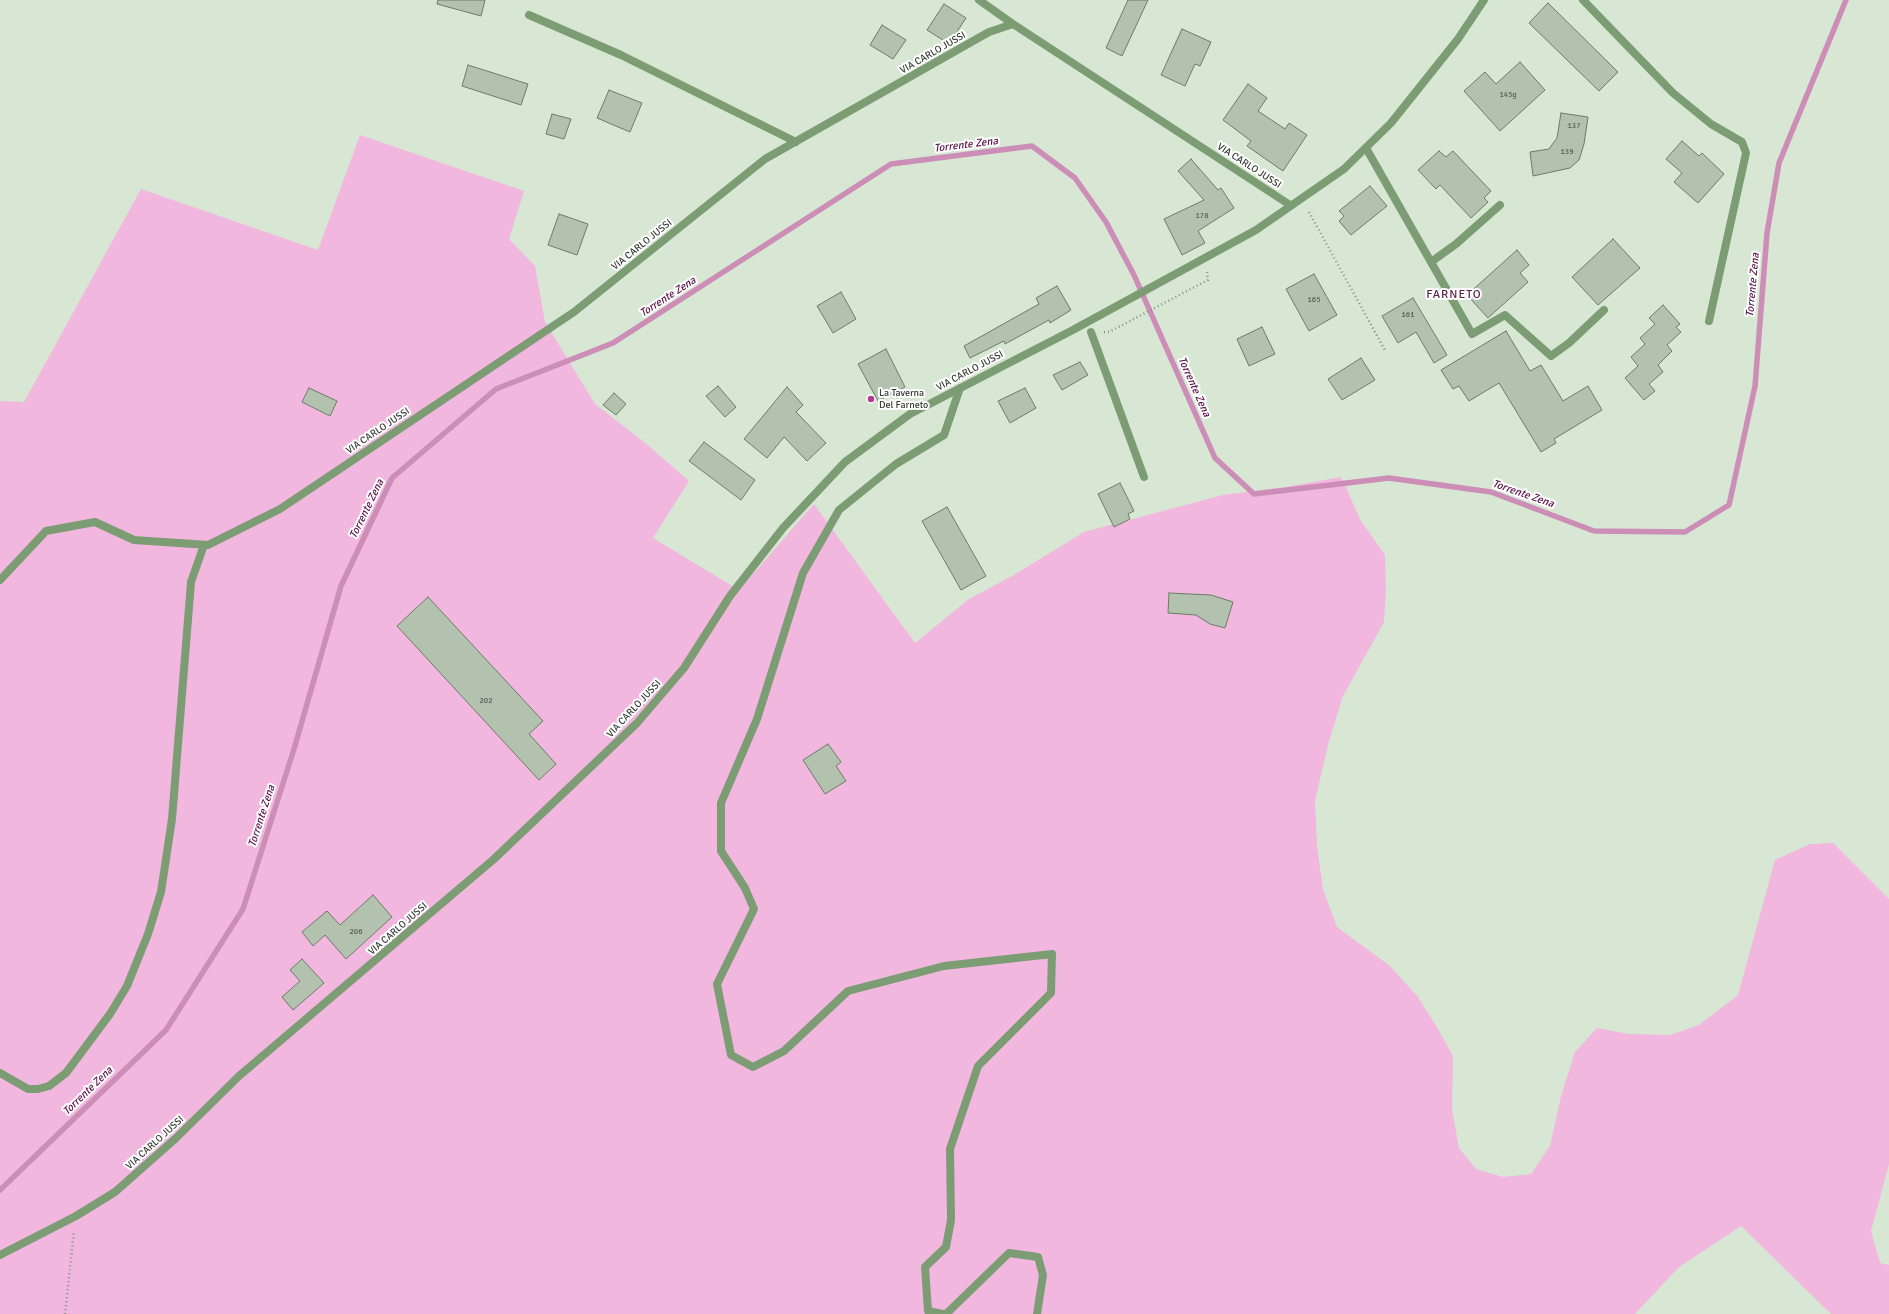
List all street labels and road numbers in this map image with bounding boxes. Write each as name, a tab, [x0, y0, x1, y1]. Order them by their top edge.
street label: VIA CARLO JUSSI	[898, 29, 968, 77]
street label: VIA CARLO JUSSI	[1215, 141, 1283, 191]
street label: VIA CARLO JUSSI	[609, 217, 675, 273]
street label: VIA CARLO JUSSI	[934, 348, 1006, 394]
street label: VIA CARLO JUSSI	[344, 405, 412, 457]
street label: VIA CARLO JUSSI	[604, 678, 664, 740]
street label: VIA CARLO JUSSI	[366, 900, 430, 958]
street label: VIA CARLO JUSSI	[123, 1114, 187, 1172]

